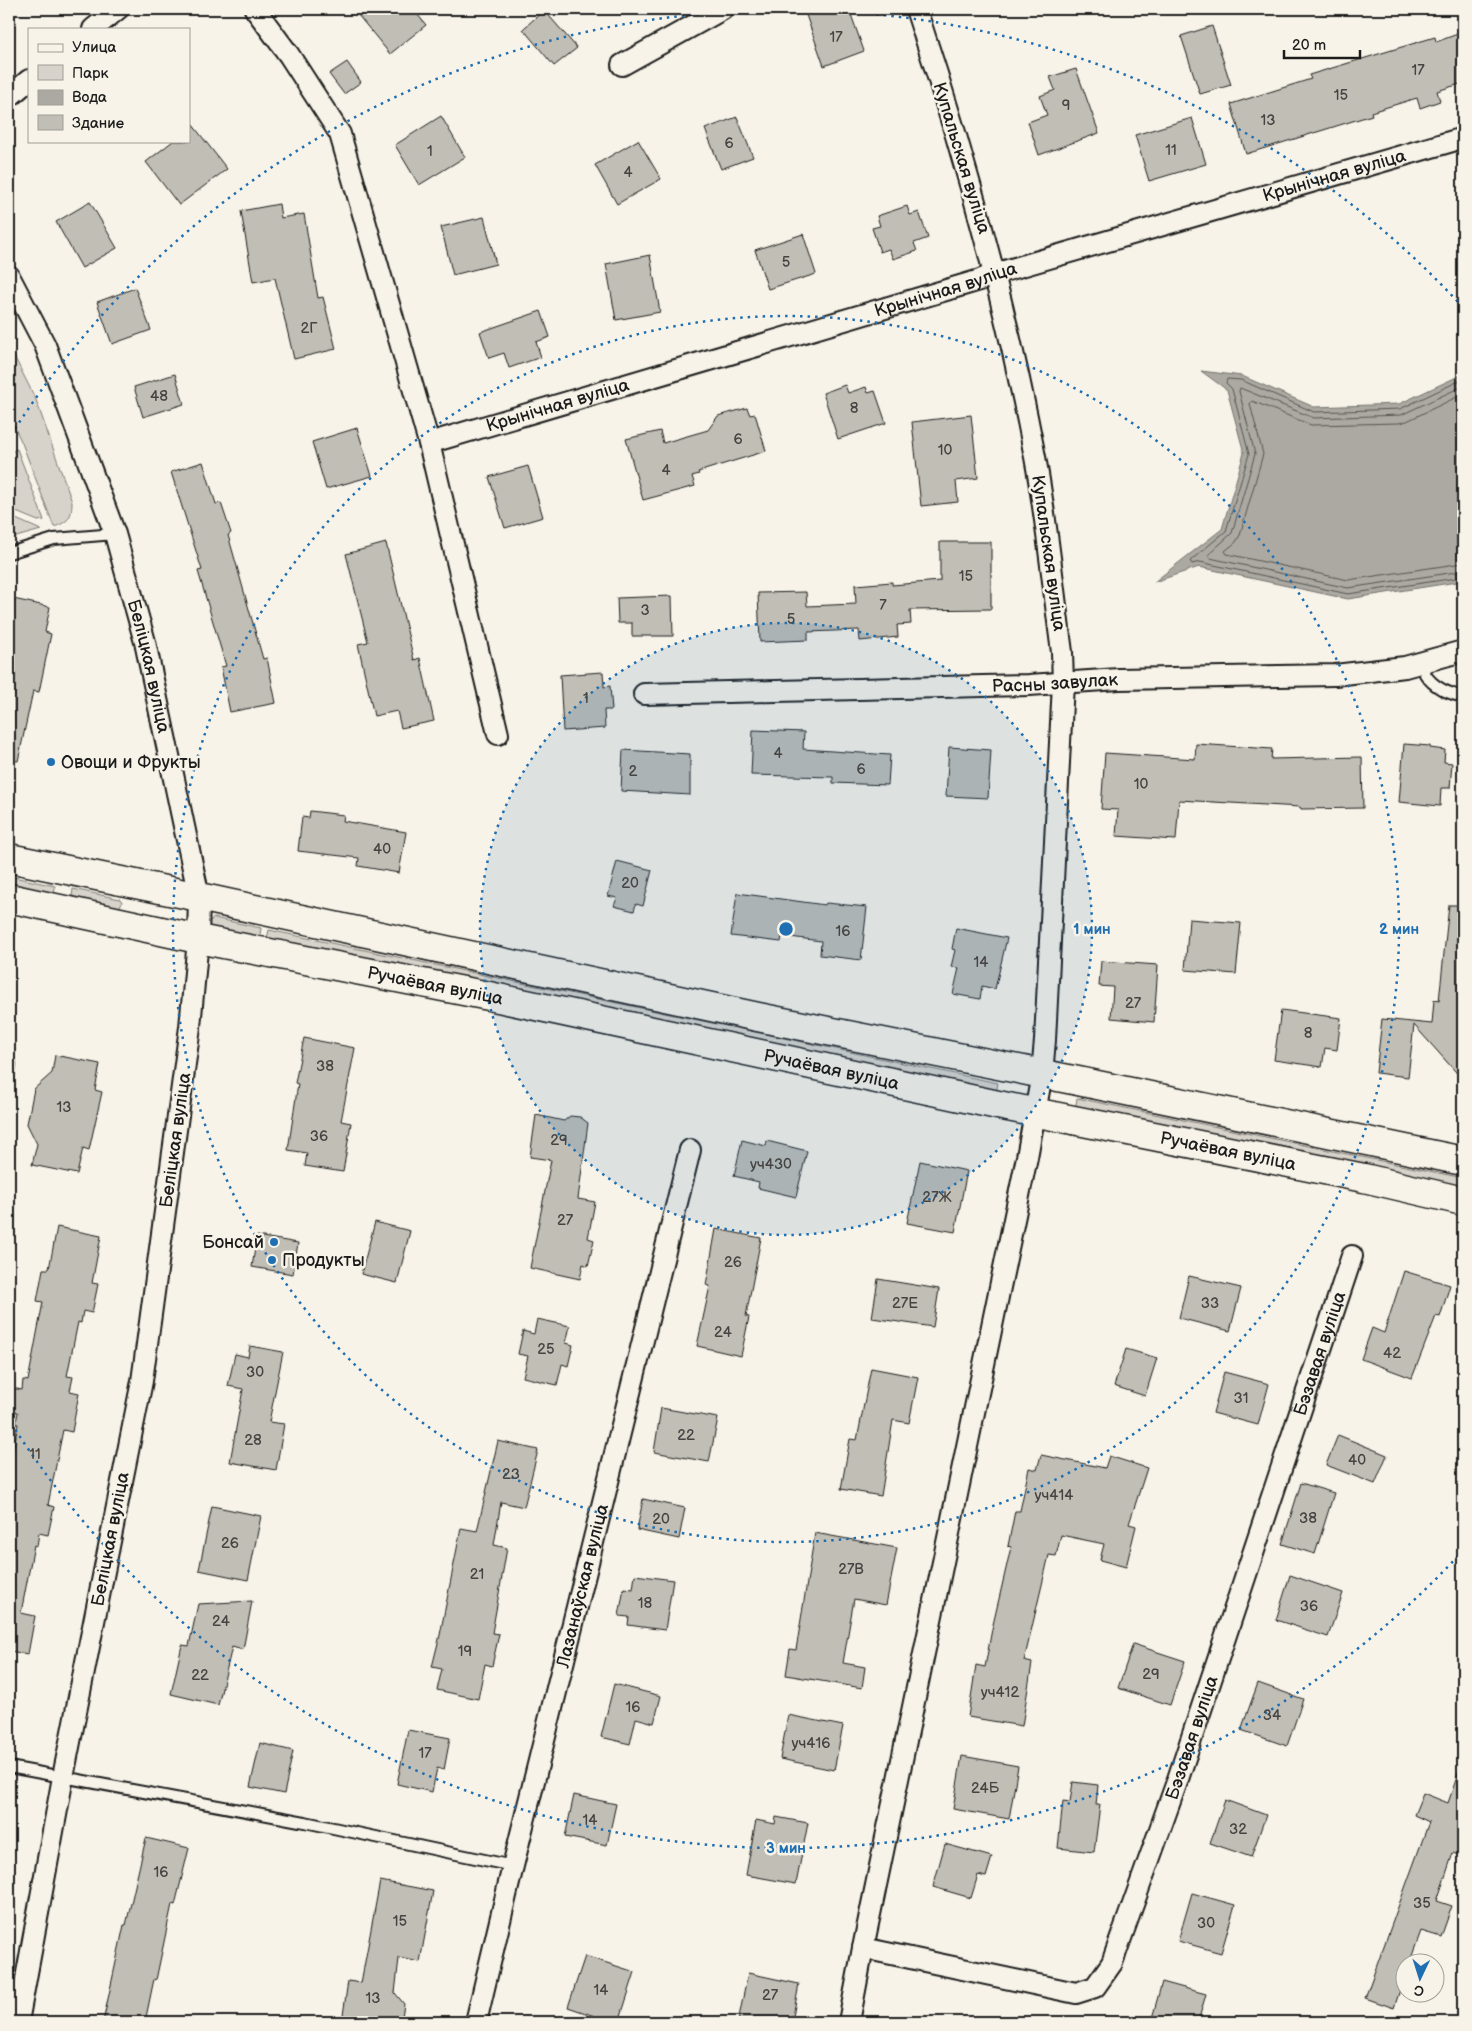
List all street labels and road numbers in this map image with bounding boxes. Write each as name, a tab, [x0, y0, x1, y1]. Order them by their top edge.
street label: Купальская вуліца	[928, 80, 995, 237]
street label: Крынічная вуліца	[1260, 145, 1409, 207]
street label: Крынічная вуліца	[872, 258, 1020, 322]
street label: Крынічная вуліца	[484, 374, 632, 437]
street label: Купальская вуліца	[1027, 474, 1070, 633]
street label: Беліцкая вуліца	[123, 597, 174, 735]
street label: Расны завулак	[991, 669, 1119, 697]
street label: Ручаёвая вуліца	[365, 962, 505, 1010]
street label: Ручаёвая вуліца	[761, 1045, 901, 1095]
street label: Беліцкая вуліца	[156, 1071, 195, 1209]
street label: Ручаёвая вуліца	[1158, 1128, 1298, 1175]
street label: Бэзавая вуліца	[1290, 1289, 1351, 1418]
street label: Беліцкая вуліца	[87, 1470, 134, 1608]
street label: Лазанаўская вуліца	[552, 1502, 613, 1671]
street label: Бэзавая вуліца	[1161, 1673, 1223, 1803]

